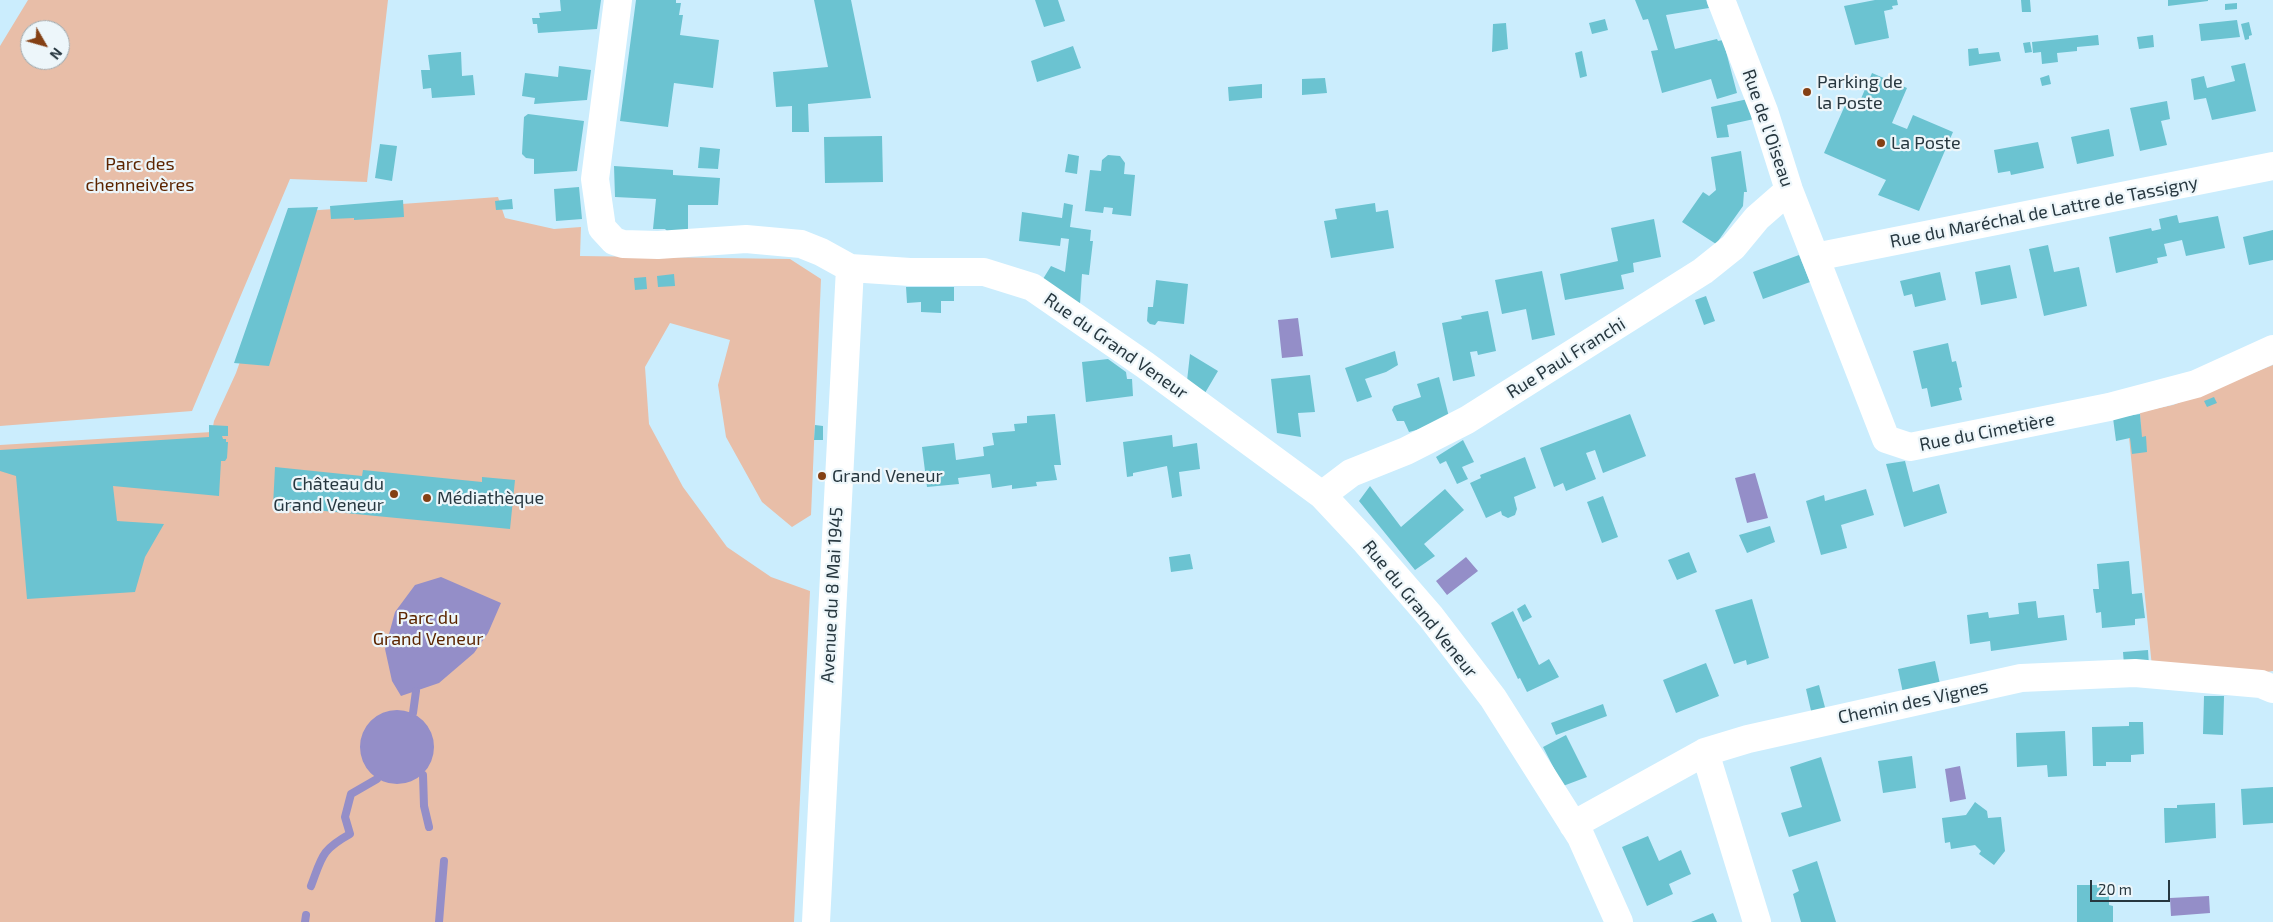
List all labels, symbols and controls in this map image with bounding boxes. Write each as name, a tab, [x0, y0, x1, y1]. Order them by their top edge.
north arrow	[20, 20, 70, 70]
text: N	[47, 45, 66, 63]
street label: Rue de l'Oiseau	[1738, 66, 1798, 190]
place label: Parking de la Poste	[1817, 71, 1903, 114]
marker: Parking de la Poste	[1801, 86, 1813, 98]
place label: La Poste	[1891, 132, 1961, 154]
marker: La Poste	[1875, 137, 1887, 149]
park label: Parc des chenneivères	[86, 153, 194, 195]
street label: Rue du Maréchal de Lattre de Tassigny	[1888, 171, 2200, 253]
street label: Rue du Grand Veneur	[1040, 288, 1192, 404]
street label: Rue Paul Franchi	[1503, 313, 1629, 403]
street label: Rue du Cimetière	[1917, 408, 2057, 456]
place label: Grand Veneur	[832, 465, 943, 487]
marker: Grand Veneur	[816, 470, 828, 482]
place label: Château du Grand Veneur	[273, 473, 384, 516]
place label: Médiathèque	[437, 487, 544, 509]
marker: Château du Grand Veneur	[388, 488, 400, 500]
marker: Médiathèque	[421, 492, 433, 504]
street label: Avenue du 8 Mai 1945	[817, 506, 847, 684]
street label: Rue du Grand Veneur	[1358, 536, 1482, 682]
park label: Parc du Grand Veneur	[373, 607, 483, 650]
street label: Chemin des Vignes	[1836, 676, 1990, 728]
scale bar	[2093, 870, 2173, 902]
text: 20 m	[2098, 880, 2132, 898]

